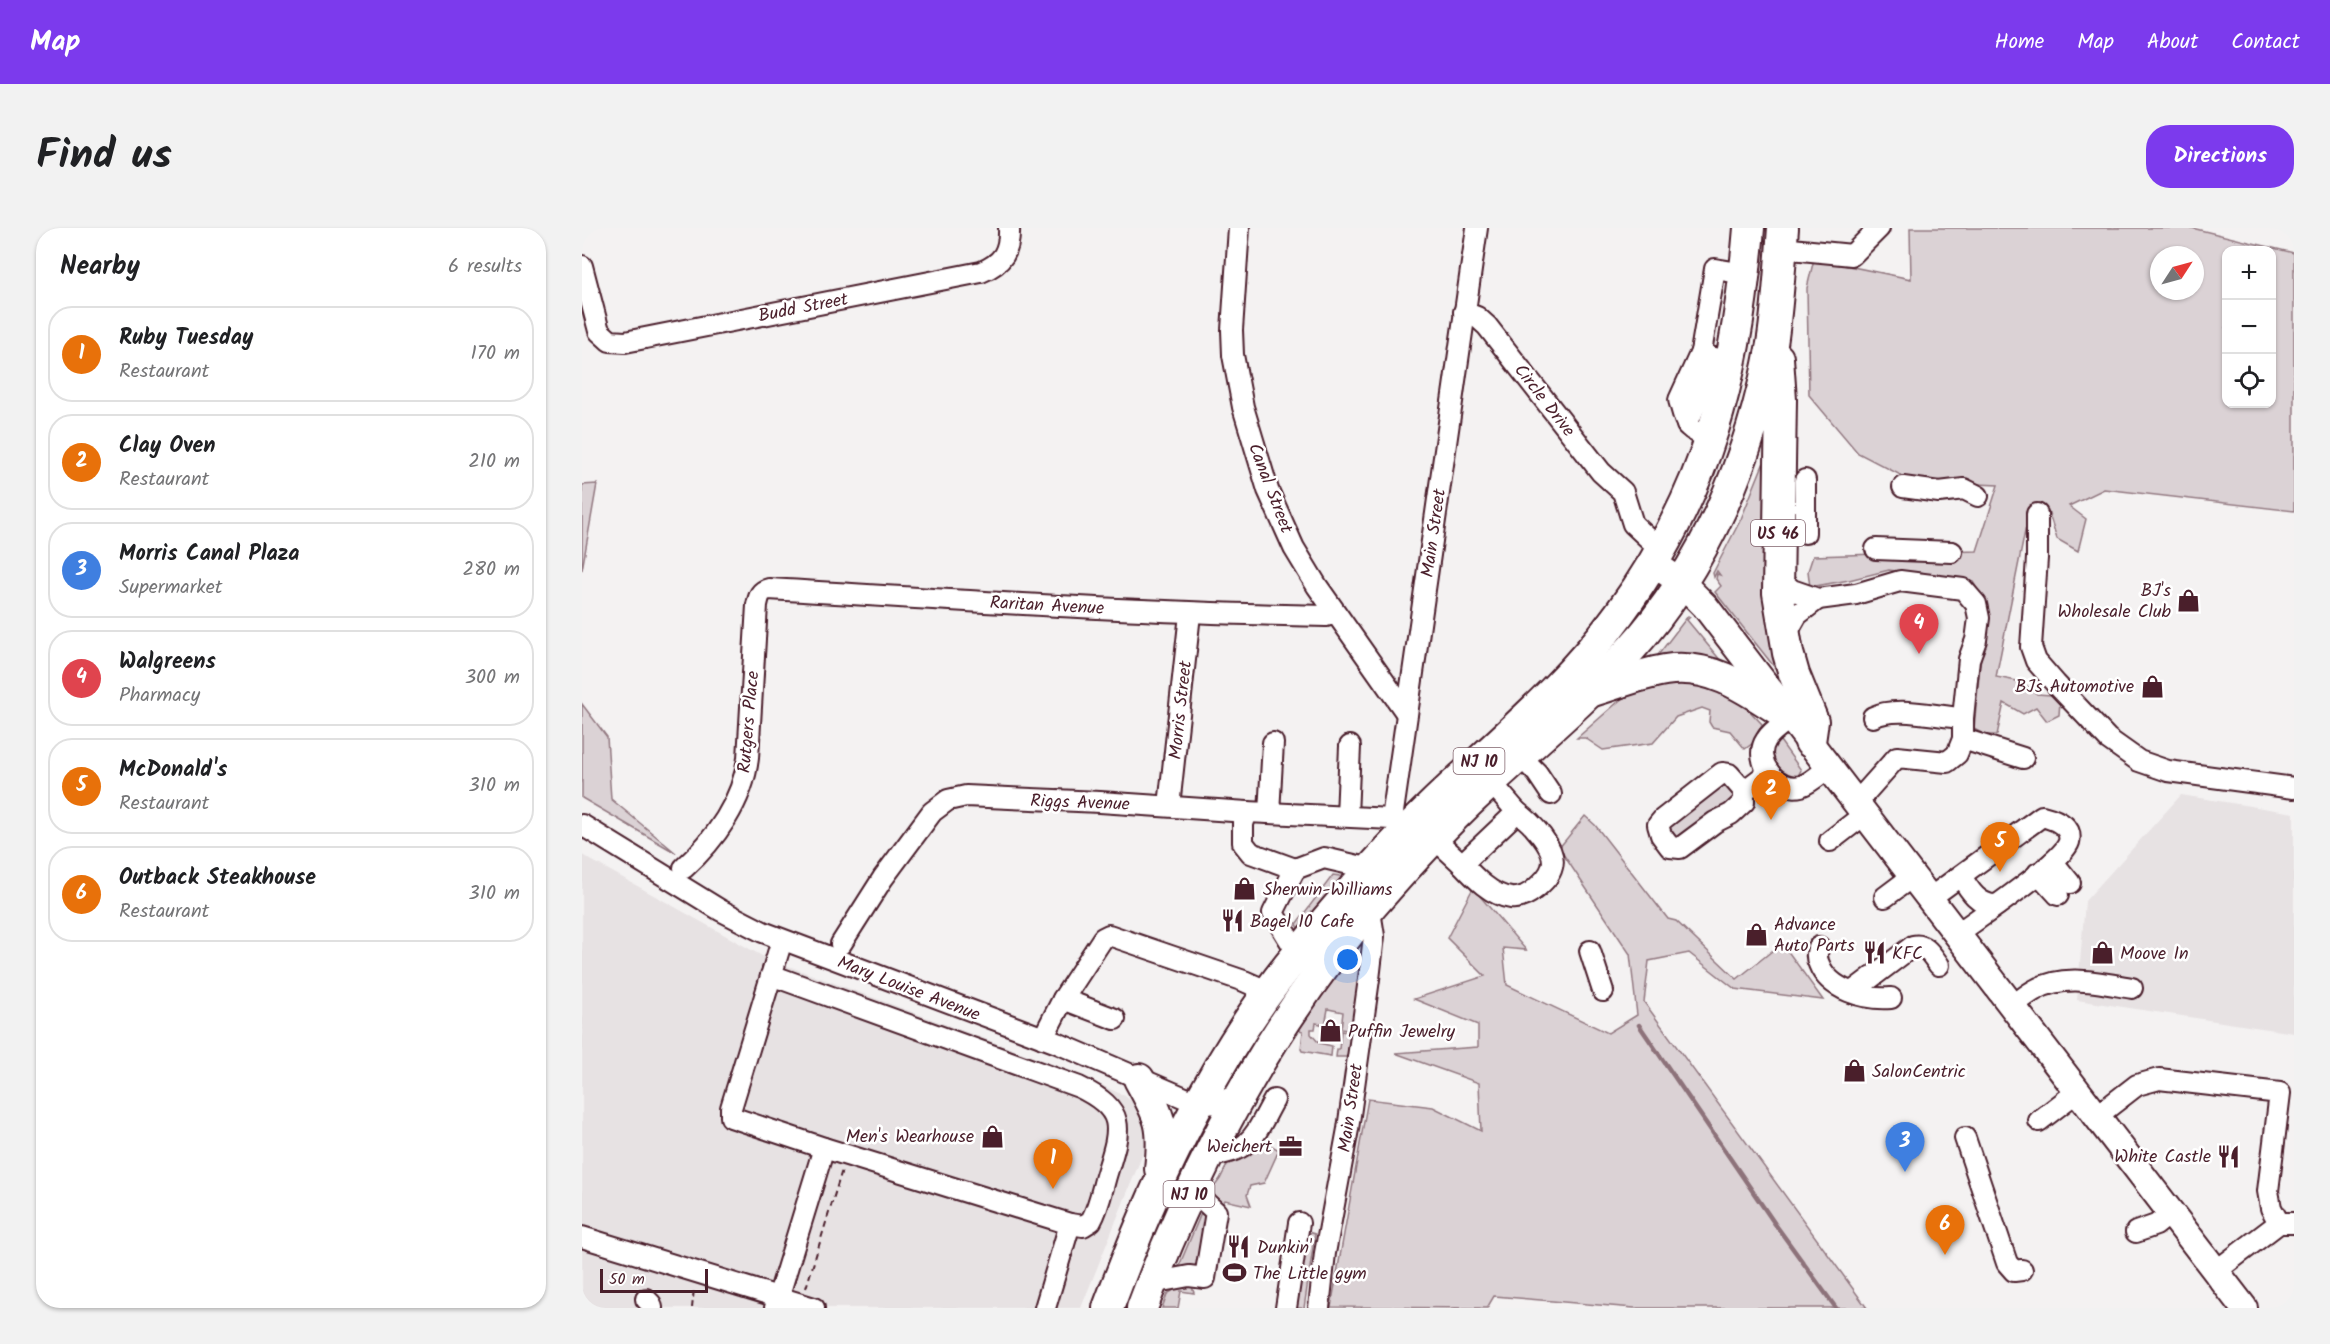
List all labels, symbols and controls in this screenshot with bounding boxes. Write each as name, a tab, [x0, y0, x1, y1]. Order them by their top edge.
text: Map	[30, 20, 81, 65]
text: Home	[1995, 26, 2044, 59]
text: Map	[2077, 26, 2114, 59]
text: About	[2147, 26, 2198, 59]
text: Contact	[2231, 26, 2300, 59]
text: Find us	[36, 123, 172, 190]
button: Directions	[2146, 125, 2294, 188]
text: Nearby	[60, 246, 140, 288]
north arrow	[2150, 246, 2204, 300]
map controls	[2222, 246, 2276, 408]
button: +	[2222, 246, 2276, 300]
text: 6 results	[448, 251, 522, 283]
street label: Budd Street	[756, 285, 852, 331]
button: −	[2222, 300, 2276, 354]
text: Ruby Tuesday	[119, 321, 254, 356]
text: 1	[78, 338, 85, 370]
text: 170 m	[471, 338, 520, 370]
button: locate	[2222, 354, 2276, 408]
text: Restaurant	[119, 356, 209, 388]
street label: Circle Drive	[1506, 358, 1582, 444]
text: Clay Oven	[119, 429, 215, 464]
street label: Canal Street	[1239, 439, 1300, 539]
text: 2	[76, 446, 87, 478]
text: 210 m	[468, 446, 520, 478]
text: Restaurant	[119, 464, 209, 496]
street label: Main Street	[1414, 486, 1455, 579]
road number: US 46	[1751, 520, 1805, 546]
text: Morris Canal Plaza	[119, 537, 300, 572]
text: 3	[76, 554, 87, 586]
text: 280 m	[462, 554, 520, 586]
text: Supermarket	[119, 572, 222, 604]
place label: BJ's Wholesale Club	[2057, 577, 2172, 627]
shop icon: BJ's Wholesale Club	[2176, 587, 2202, 613]
street label: Raritan Avenue	[989, 589, 1105, 624]
pin: 4	[1900, 604, 1938, 654]
text: Walgreens	[119, 645, 216, 680]
street label: Morris Street	[1162, 658, 1201, 761]
text: 4	[76, 662, 87, 694]
text: 300 m	[465, 662, 520, 694]
street label: Rutgers Place	[731, 670, 768, 774]
place label: BJs Automotive	[2015, 673, 2134, 702]
shop icon: BJs Automotive	[2139, 673, 2165, 699]
text: Pharmacy	[119, 680, 200, 712]
road number: NJ 10	[1454, 748, 1504, 774]
text: McDonald's	[119, 753, 227, 788]
text: 5	[76, 770, 87, 802]
text: 310 m	[468, 770, 520, 802]
pin: 2	[1752, 770, 1790, 820]
street label: Riggs Avenue	[1030, 787, 1130, 820]
text: Restaurant	[119, 788, 209, 820]
pin: 5	[1980, 822, 2020, 872]
text: Outback Steakhouse	[119, 861, 316, 896]
shop icon: Sherwin-Williams	[1232, 876, 1258, 902]
place label: Sherwin-Williams	[1263, 876, 1393, 905]
text: 6	[76, 878, 87, 910]
text: 310 m	[468, 878, 520, 910]
text: Restaurant	[119, 896, 209, 928]
restaurant icon: Bagel 10 Cafe	[1219, 908, 1245, 934]
place label: Bagel 10 Cafe	[1250, 908, 1354, 937]
place label: Advance Auto Parts	[1774, 911, 1855, 961]
shop icon: Advance Auto Parts	[1743, 921, 1769, 947]
restaurant icon: KFC	[1861, 940, 1887, 966]
place label: KFC	[1892, 940, 1923, 969]
shop icon: Moove In	[2089, 940, 2115, 966]
place label: Moove In	[2120, 940, 2189, 969]
your location	[1333, 945, 1362, 974]
street label: Mary Louise Avenue	[833, 949, 984, 1030]
shop icon: Puffin Jewelry	[1317, 1018, 1343, 1044]
place label: Puffin Jewelry	[1348, 1018, 1456, 1047]
shop icon: SalonCentric	[1841, 1058, 1867, 1084]
place label: SalonCentric	[1872, 1058, 1966, 1087]
street label: Main Street	[1331, 1061, 1372, 1154]
pin: 3	[1886, 1122, 1924, 1172]
place label: Men's Wearhouse	[846, 1123, 974, 1152]
shop icon: Men's Wearhouse	[979, 1123, 1005, 1149]
place label: Weichert	[1207, 1133, 1273, 1162]
office icon: Weichert	[1277, 1133, 1303, 1159]
pin: 1	[1034, 1140, 1072, 1189]
place label: White Castle	[2114, 1143, 2211, 1172]
restaurant icon: White Castle	[2216, 1143, 2242, 1169]
road number: NJ 10	[1164, 1181, 1214, 1207]
pin: 6	[1926, 1206, 1964, 1255]
restaurant icon: Dunkin'	[1226, 1234, 1252, 1260]
place label: Dunkin'	[1257, 1234, 1312, 1263]
sports icon: The Little gym	[1222, 1260, 1248, 1286]
place label: The Little gym	[1253, 1260, 1367, 1289]
scale bar	[600, 1266, 708, 1294]
text: 50 m	[609, 1267, 645, 1292]

